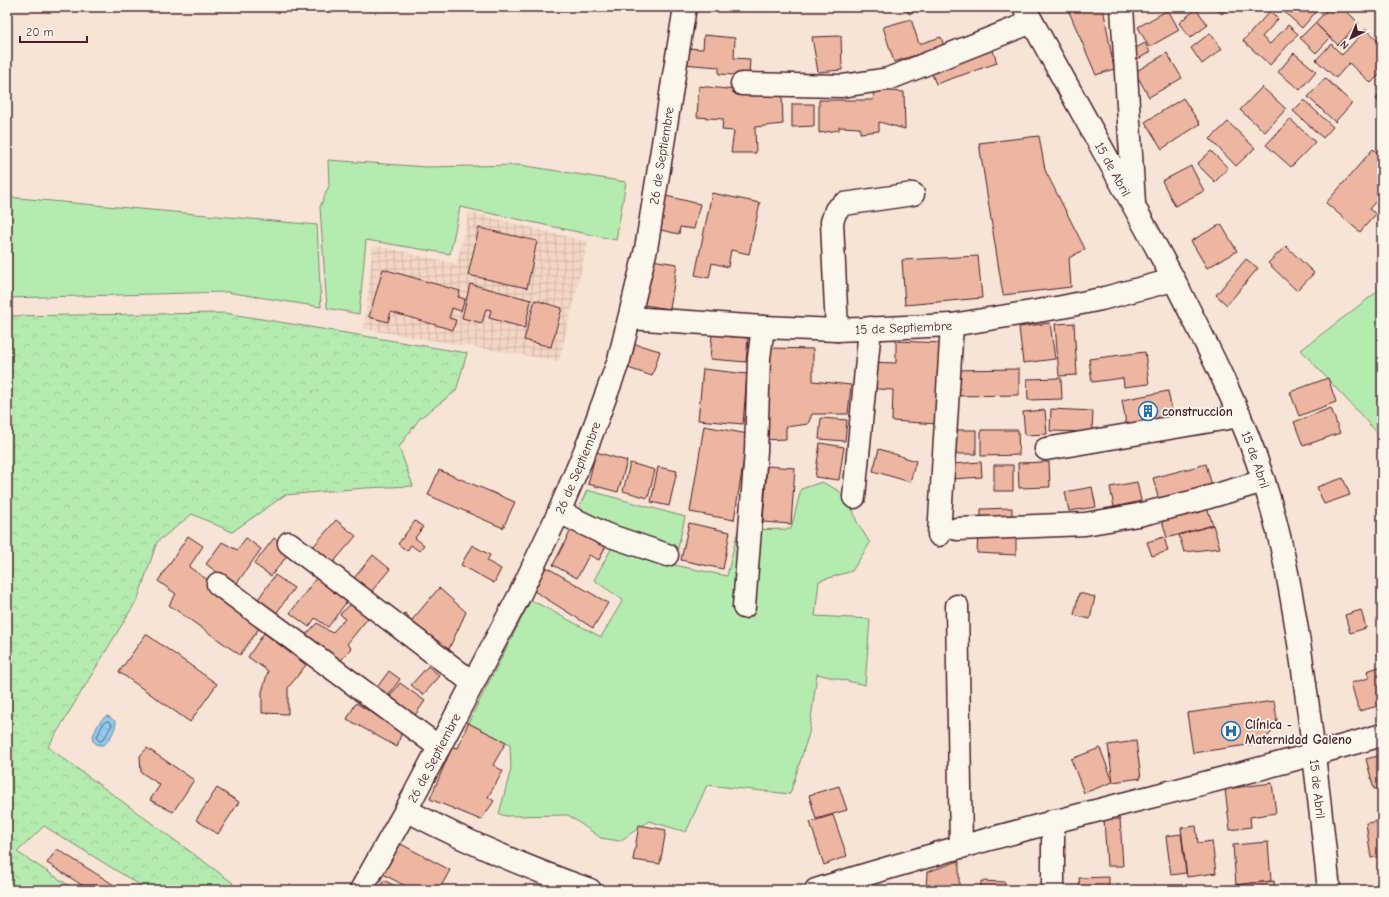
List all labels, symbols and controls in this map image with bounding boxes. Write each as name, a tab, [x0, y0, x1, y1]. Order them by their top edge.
scale bar	[20, 18, 87, 44]
north arrow	[1331, 18, 1371, 58]
text: 20 m	[26, 25, 54, 39]
text: N	[1337, 38, 1352, 52]
street label: 26 de Septiembre	[646, 105, 676, 206]
street label: 15 de Abril	[1092, 139, 1134, 199]
street label: 15 de Septiembre	[855, 317, 953, 337]
building icon: construccion	[1137, 400, 1159, 422]
place label: construccion	[1162, 404, 1233, 419]
street label: 26 de Septiembre	[552, 419, 603, 516]
street label: 15 de Abril	[1239, 429, 1273, 490]
street label: 26 de Septiembre	[404, 710, 464, 805]
place label: Clínica - Maternidad Galeno	[1245, 717, 1352, 747]
hospital icon: Clínica - Maternidad Galeno	[1220, 720, 1242, 742]
street label: 15 de Abril	[1307, 758, 1329, 819]

